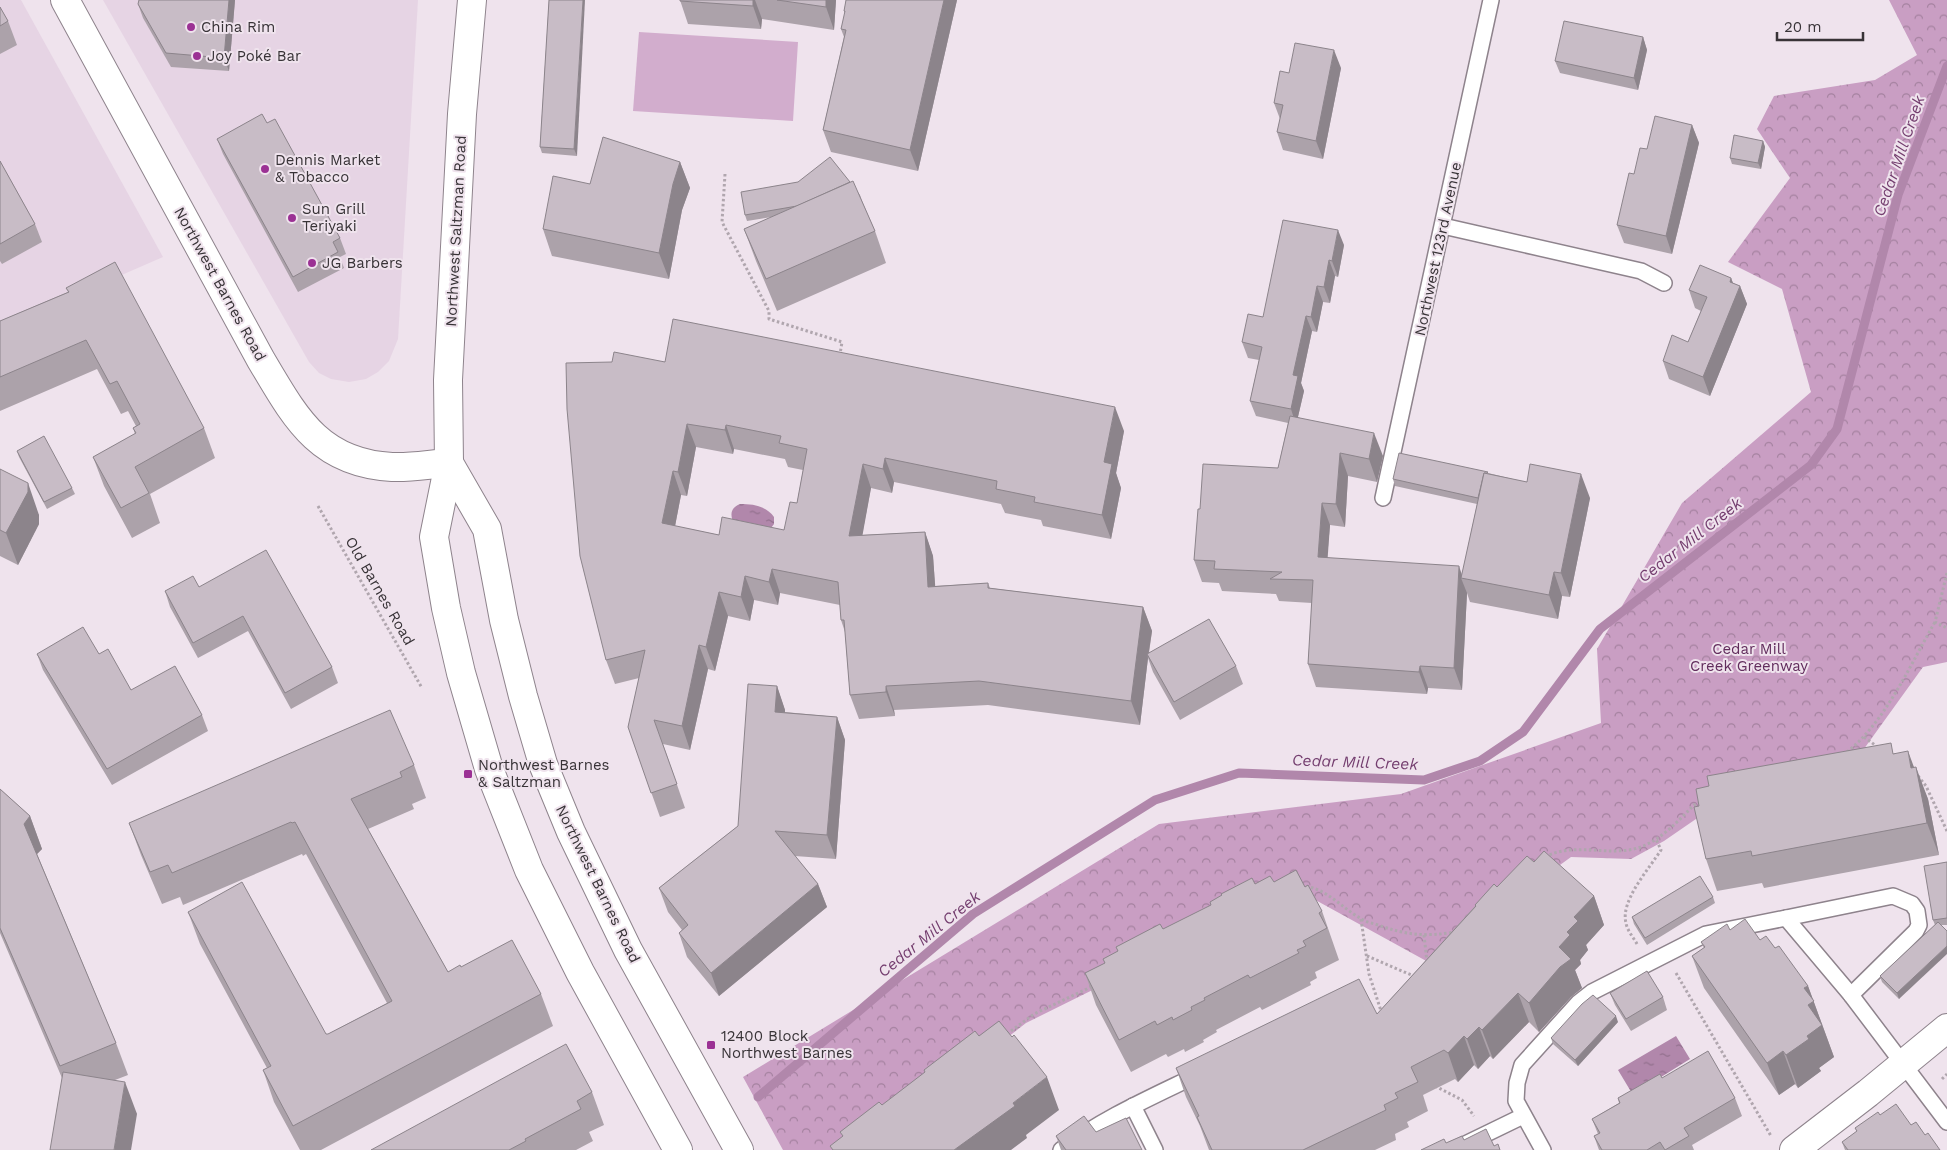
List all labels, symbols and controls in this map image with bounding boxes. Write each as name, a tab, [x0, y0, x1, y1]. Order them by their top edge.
scale bar	[1777, 10, 1863, 42]
place label: China Rim	[201, 18, 275, 36]
text: 20 m	[1784, 18, 1822, 36]
marker: China Rim	[185, 21, 197, 33]
place label: Joy Poké Bar	[207, 47, 301, 65]
marker: Joy Poké Bar	[191, 50, 203, 62]
water label: Cedar Mill Creek	[1869, 92, 1929, 219]
street label: Northwest Saltzman Road	[442, 135, 470, 327]
place label: Dennis Market & Tobacco	[275, 151, 381, 186]
street label: Northwest 123rd Avenue	[1411, 160, 1465, 338]
marker: Dennis Market & Tobacco	[259, 163, 271, 175]
place label: Sun Grill Teriyaki	[302, 200, 366, 235]
street label: Northwest Barnes Road	[170, 204, 270, 364]
marker: Sun Grill Teriyaki	[286, 212, 298, 224]
place label: JG Barbers	[322, 254, 403, 272]
marker: JG Barbers	[306, 257, 318, 269]
water label: Cedar Mill Creek	[1634, 493, 1747, 586]
street label: Old Barnes Road	[342, 534, 418, 648]
park label: Cedar Mill Creek Greenway	[1690, 640, 1808, 675]
water label: Cedar Mill Creek	[1291, 750, 1420, 774]
place label: Northwest Barnes & Saltzman	[478, 756, 610, 791]
marker: Northwest Barnes & Saltzman	[462, 768, 474, 780]
street label: Northwest Barnes Road	[552, 802, 644, 966]
water label: Cedar Mill Creek	[874, 886, 985, 981]
place label: 12400 Block Northwest Barnes	[721, 1027, 853, 1062]
marker: 12400 Block Northwest Barnes	[705, 1039, 717, 1051]

